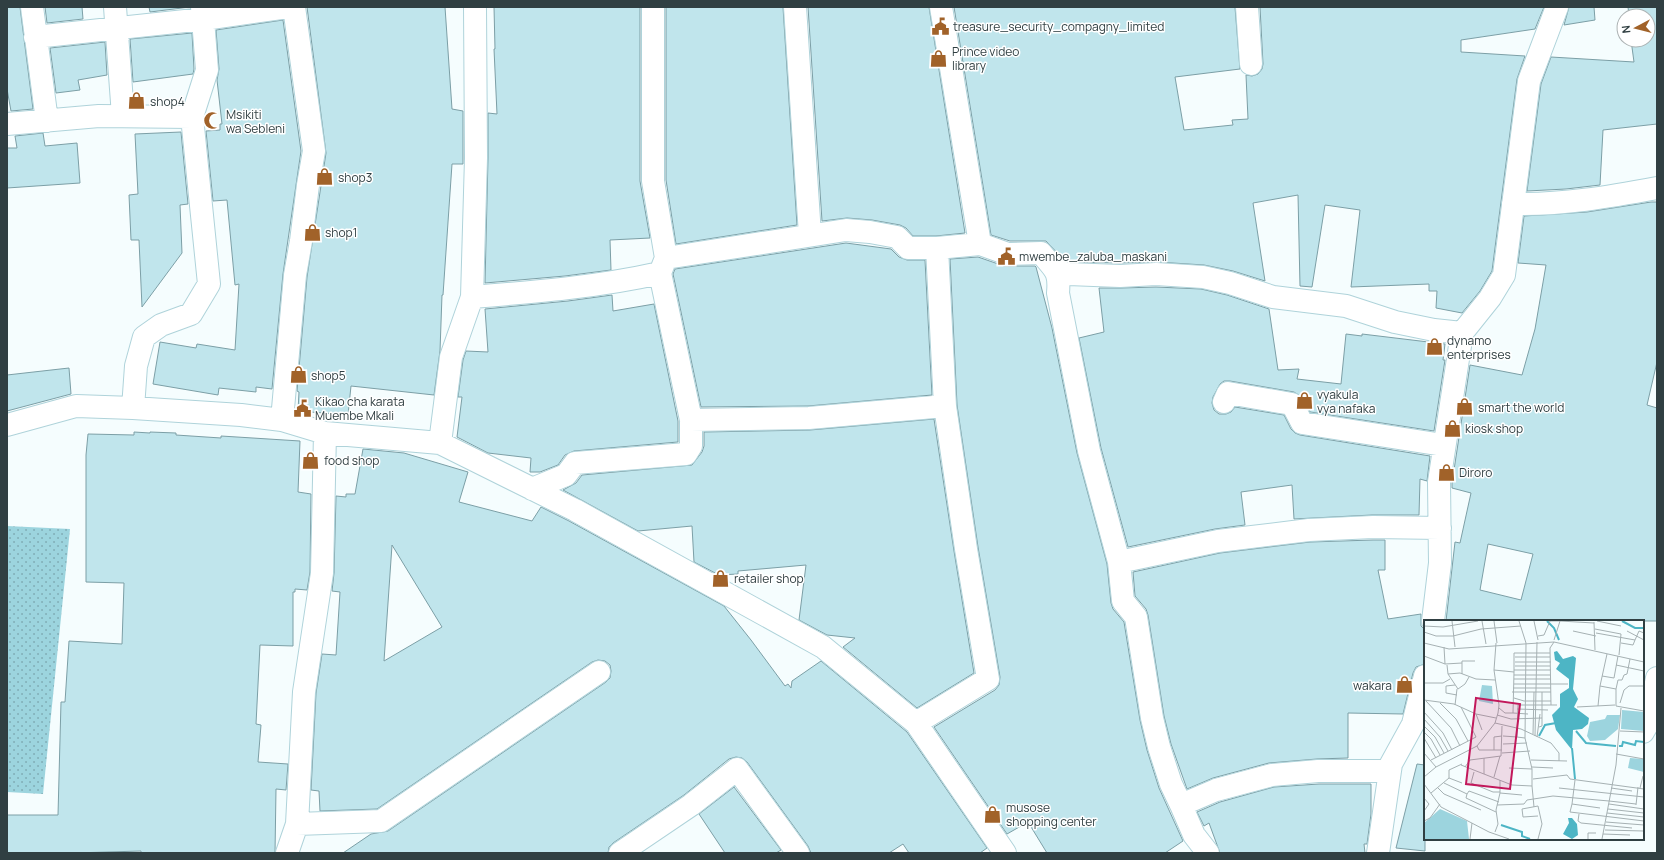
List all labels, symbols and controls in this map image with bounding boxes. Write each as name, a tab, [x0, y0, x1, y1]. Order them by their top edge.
north arrow	[1616, 8, 1656, 48]
public building icon: treasure_security_compagny_limited	[930, 16, 950, 36]
place label: treasure_security_compagny_limited	[953, 18, 1164, 35]
text: N	[1618, 24, 1634, 34]
place label: Prince video library	[952, 43, 1019, 74]
shop icon: Prince video library	[929, 48, 949, 68]
shop icon: shop4	[127, 91, 147, 111]
place label: shop4	[150, 93, 185, 110]
place label: Msikiti wa Sebleni	[226, 106, 285, 137]
mosque icon: Msikiti wa Sebleni	[203, 111, 223, 131]
shop icon: shop3	[315, 167, 335, 187]
place label: shop3	[338, 169, 372, 186]
shop icon: shop1	[302, 222, 322, 242]
place label: shop1	[325, 224, 357, 241]
public building icon: mwembe_zaluba_maskani	[996, 246, 1016, 266]
place label: mwembe_zaluba_maskani	[1019, 248, 1167, 265]
place label: dynamo enterprises	[1447, 332, 1511, 363]
shop icon: dynamo enterprises	[1424, 337, 1444, 357]
shop icon: shop5	[288, 365, 308, 385]
place label: shop5	[311, 367, 346, 384]
place label: vyakula vya nafaka	[1317, 386, 1375, 417]
shop icon: vyakula vya nafaka	[1294, 391, 1314, 411]
place label: Kikao cha karata Muembe Mkali	[315, 393, 405, 424]
shop icon: smart the world	[1455, 397, 1475, 417]
public building icon: Kikao cha karata Muembe Mkali	[292, 398, 312, 418]
place label: smart the world	[1478, 399, 1564, 416]
shop icon: kiosk shop	[1442, 418, 1462, 438]
place label: kiosk shop	[1465, 420, 1523, 437]
shop icon: food shop	[301, 450, 321, 470]
place label: food shop	[324, 452, 379, 469]
shop icon: Diroro	[1436, 462, 1456, 482]
place label: Diroro	[1459, 464, 1492, 481]
shop icon: retailer shop	[711, 568, 731, 588]
place label: retailer shop	[734, 570, 804, 587]
inset map	[1424, 620, 1644, 840]
shop icon: wakara	[1395, 675, 1415, 695]
place label: wakara	[1353, 677, 1392, 694]
place label: musose shopping center	[1006, 799, 1097, 830]
shop icon: musose shopping center	[983, 804, 1003, 824]

